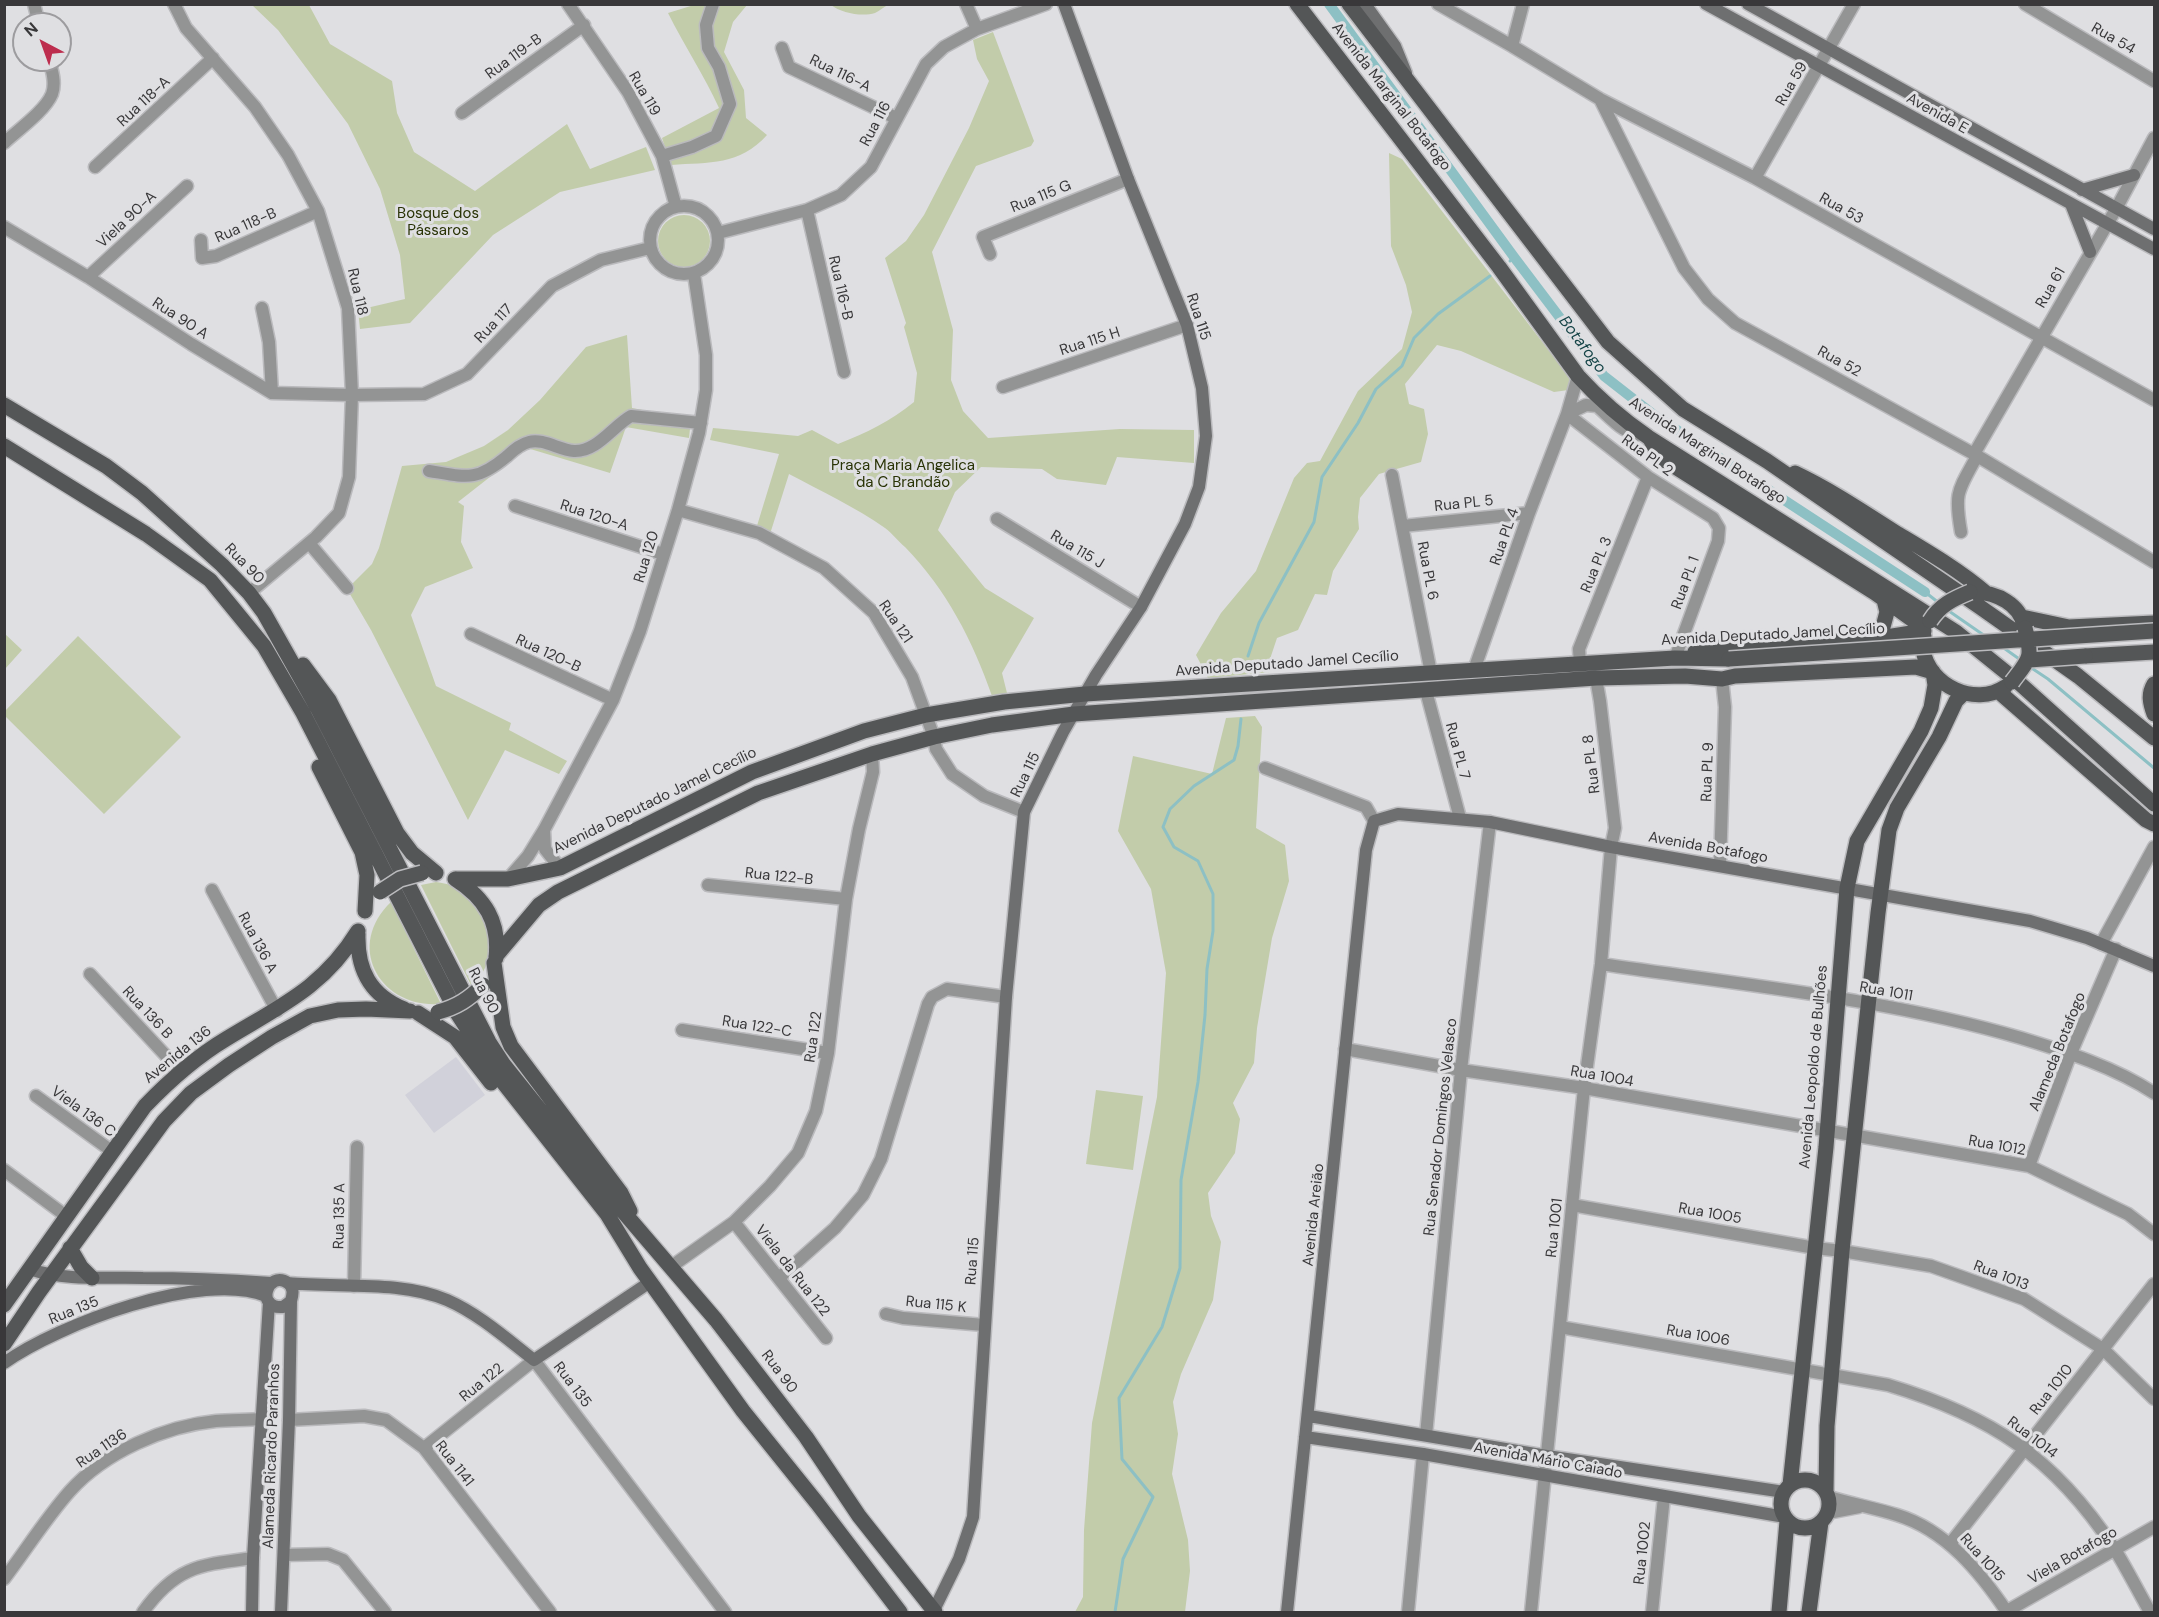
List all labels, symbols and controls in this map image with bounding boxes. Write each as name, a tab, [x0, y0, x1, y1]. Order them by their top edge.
north arrow	[12, 12, 72, 72]
text: N	[20, 18, 42, 41]
street label: Avenida Marginal Botafogo	[1327, 19, 1455, 175]
street label: Rua 54	[2088, 19, 2138, 59]
street label: Rua 119-B	[482, 30, 546, 84]
street label: Rua 116-A	[806, 51, 874, 97]
street label: Rua 59	[1772, 59, 1812, 109]
street label: Rua 119	[624, 69, 664, 119]
street label: Rua 118-A	[114, 73, 174, 131]
street label: Avenida E	[1903, 90, 1971, 138]
street label: Rua 116	[857, 98, 895, 150]
street label: Rua 115 G	[1008, 177, 1074, 217]
street label: Viela 90-A	[93, 188, 161, 252]
street label: Rua 53	[1816, 190, 1866, 228]
street label: Rua 118-B	[213, 204, 279, 248]
park label: Bosque dos Pássaros	[397, 205, 479, 240]
street label: Rua 116-B	[824, 254, 856, 322]
street label: Rua 61	[2032, 265, 2070, 311]
street label: Rua 118	[343, 267, 371, 317]
street label: Rua 115	[1182, 291, 1214, 343]
street label: Rua 90 A	[149, 294, 211, 344]
street label: Rua 117	[471, 301, 517, 347]
water label: Botafogo	[1554, 313, 1610, 377]
street label: Rua 115 H	[1058, 324, 1122, 360]
street label: Rua 52	[1814, 343, 1864, 381]
street label: Avenida Marginal Botafogo	[1625, 394, 1789, 508]
street label: Rua PL 2	[1618, 431, 1676, 481]
park label: Praça Maria Angelica da C Brandão	[831, 457, 975, 492]
street label: Rua PL 5	[1434, 492, 1494, 516]
street label: Rua 120-A	[558, 497, 630, 535]
street label: Rua PL 4	[1487, 506, 1523, 568]
street label: Rua 115 J	[1047, 527, 1107, 573]
street label: Rua 120	[631, 529, 663, 585]
street label: Rua PL 3	[1578, 534, 1616, 596]
street label: Rua 90	[220, 540, 268, 588]
street label: Rua PL 6	[1412, 540, 1442, 602]
street label: Rua PL 1	[1668, 554, 1704, 612]
street label: Rua 121	[874, 597, 916, 647]
street label: Avenida Deputado Jamel Cecílio	[1661, 620, 1885, 650]
street label: Rua 120-B	[512, 631, 584, 677]
street label: Avenida Deputado Jamel Cecílio	[1175, 647, 1399, 681]
street label: Rua PL 7	[1441, 721, 1473, 781]
street label: Rua PL 8	[1579, 733, 1605, 795]
street label: Rua PL 9	[1698, 742, 1718, 802]
street label: Avenida Deputado Jamel Cecílio	[550, 744, 760, 858]
street label: Rua 115	[1007, 749, 1045, 801]
street label: Avenida Botafogo	[1647, 829, 1769, 867]
street label: Rua 122-B	[744, 864, 814, 890]
street label: Rua 136 A	[233, 909, 281, 977]
street label: Avenida Leopoldo de Bulhões	[1796, 964, 1832, 1170]
street label: Rua 90	[464, 965, 502, 1017]
street label: Rua 1011	[1858, 978, 1914, 1006]
street label: Rua 136 B	[118, 983, 176, 1043]
street label: Alameda Botafogo	[2026, 990, 2090, 1114]
street label: Rua 122	[801, 1010, 827, 1064]
street label: Rua 122-C	[721, 1013, 793, 1041]
street label: Rua Senador Domingos Velasco	[1421, 1017, 1461, 1237]
street label: Avenida 136	[140, 1022, 216, 1088]
street label: Rua 1004	[1569, 1063, 1635, 1091]
street label: Viela 136 C	[47, 1083, 119, 1141]
street label: Rua 1012	[1967, 1132, 2027, 1160]
street label: Avenida Areião	[1300, 1163, 1328, 1267]
street label: Rua 135 A	[330, 1183, 350, 1249]
street label: Rua 1001	[1543, 1197, 1567, 1259]
street label: Rua 1005	[1677, 1200, 1743, 1228]
street label: Viela da Rua 122	[751, 1222, 833, 1320]
street label: Rua 115	[962, 1236, 984, 1286]
street label: Rua 1013	[1971, 1257, 2031, 1295]
street label: Rua 135	[46, 1293, 102, 1329]
street label: Rua 115 K	[905, 1293, 967, 1317]
street label: Rua 1006	[1665, 1322, 1731, 1350]
street label: Rua 90	[757, 1347, 801, 1397]
street label: Rua 135	[549, 1359, 595, 1411]
street label: Rua 122	[456, 1360, 508, 1406]
street label: Rua 1010	[2027, 1361, 2077, 1419]
street label: Alameda Ricardo Paranhos	[260, 1363, 284, 1549]
street label: Rua 1014	[2003, 1413, 2061, 1463]
street label: Rua 1136	[73, 1426, 131, 1472]
street label: Rua 1141	[431, 1438, 477, 1490]
street label: Avenida Mário Caiado	[1472, 1439, 1624, 1483]
street label: Rua 1002	[1631, 1521, 1655, 1585]
street label: Viela Botafogo	[2025, 1523, 2121, 1589]
street label: Rua 1015	[1956, 1530, 2008, 1586]

